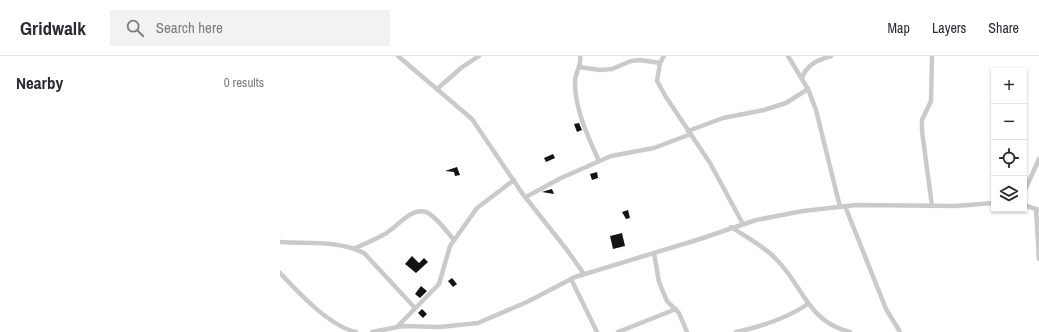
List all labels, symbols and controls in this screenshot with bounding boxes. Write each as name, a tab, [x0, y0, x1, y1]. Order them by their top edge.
search box	[110, 10, 390, 46]
text: Gridwalk	[20, 15, 86, 41]
icon: search	[124, 17, 146, 39]
text: Search here	[156, 17, 223, 38]
text: Map	[888, 19, 910, 37]
text: Layers	[932, 19, 966, 37]
text: Share	[988, 19, 1019, 37]
map controls	[991, 68, 1027, 212]
button: +	[991, 68, 1027, 104]
text: Nearby	[16, 71, 63, 94]
text: 0 results	[224, 74, 264, 91]
button: −	[991, 104, 1027, 140]
button: locate	[991, 140, 1027, 176]
button: layers	[991, 176, 1027, 212]

